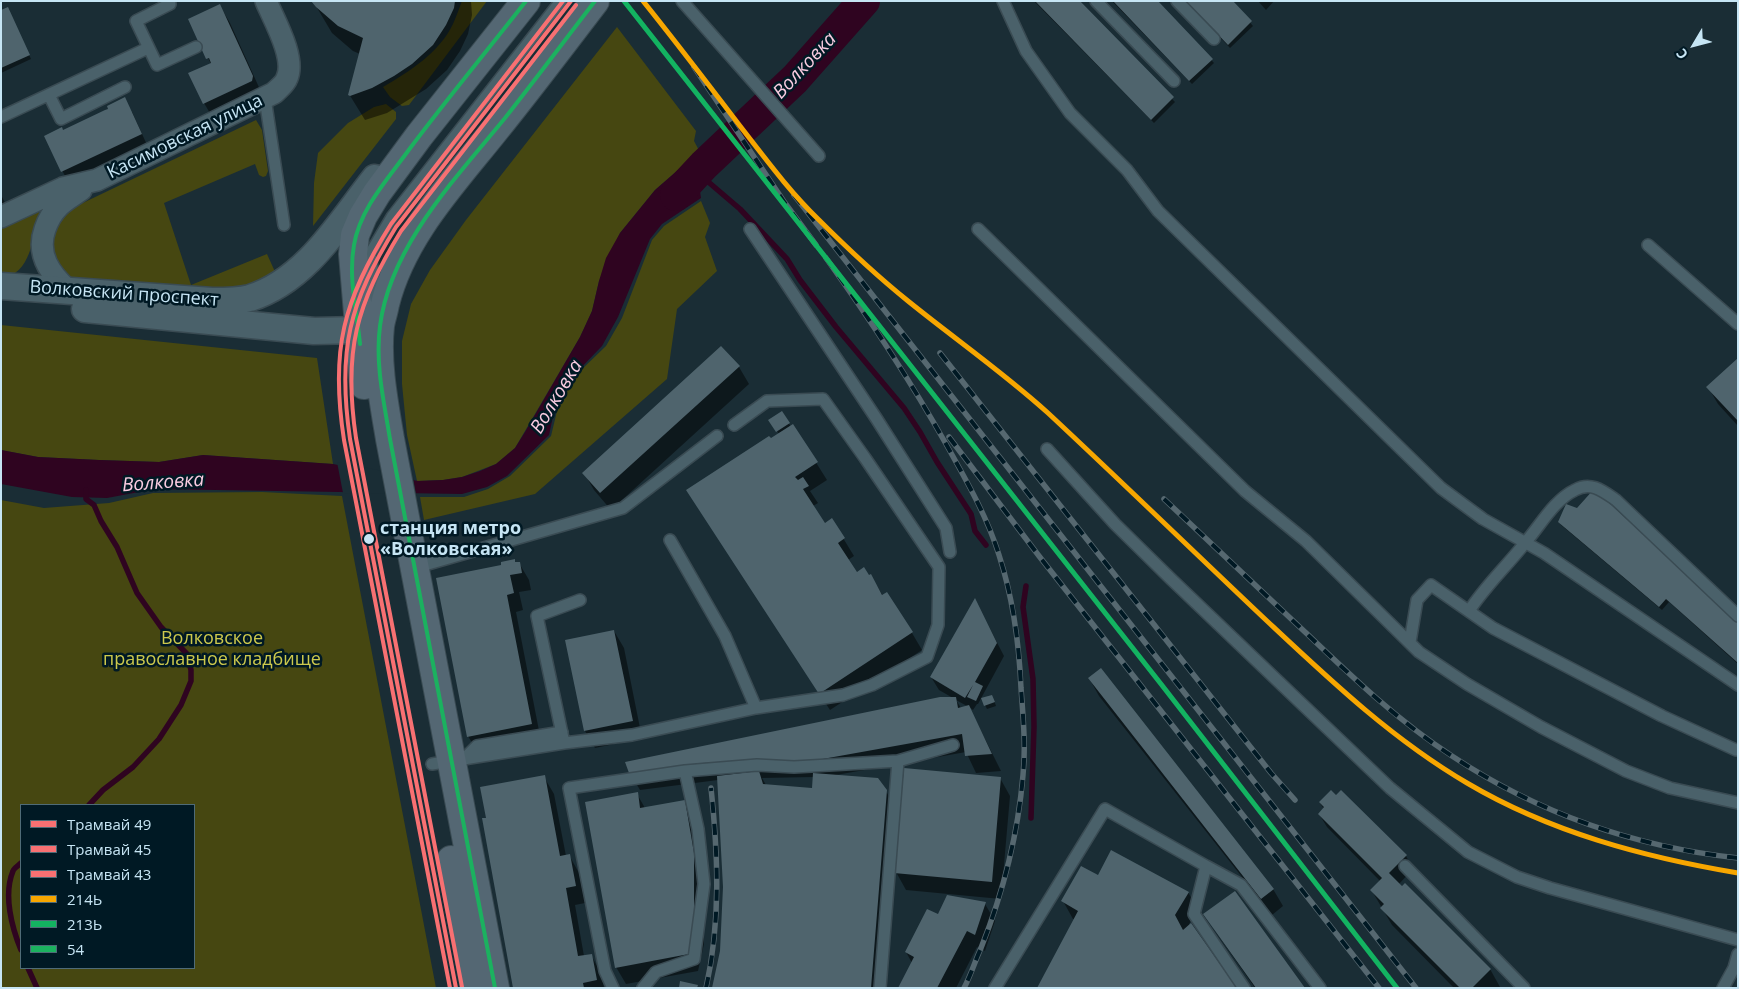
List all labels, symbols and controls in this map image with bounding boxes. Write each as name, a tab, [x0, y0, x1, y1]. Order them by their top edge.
north arrow	[1669, 20, 1719, 70]
water label: Волковка	[769, 28, 841, 104]
text: С	[1671, 45, 1692, 64]
street label: Касимовская улица	[104, 90, 266, 184]
street label: Волковский проспект	[29, 277, 219, 311]
water label: Волковка	[526, 356, 588, 438]
water label: Волковка	[121, 469, 205, 497]
place label: станция метро «Волковская»	[380, 518, 521, 560]
marker: станция метро «Волковская»	[362, 532, 376, 546]
park label: Волковское православное кладбище	[103, 628, 321, 670]
legend	[20, 804, 195, 969]
text: Трамвай 49	[67, 814, 151, 834]
text: Трамвай 45	[67, 839, 151, 859]
text: Трамвай 43	[67, 864, 151, 884]
text: 214Ь	[67, 889, 102, 909]
text: 213Ь	[67, 914, 102, 934]
text: 54	[67, 939, 84, 959]

